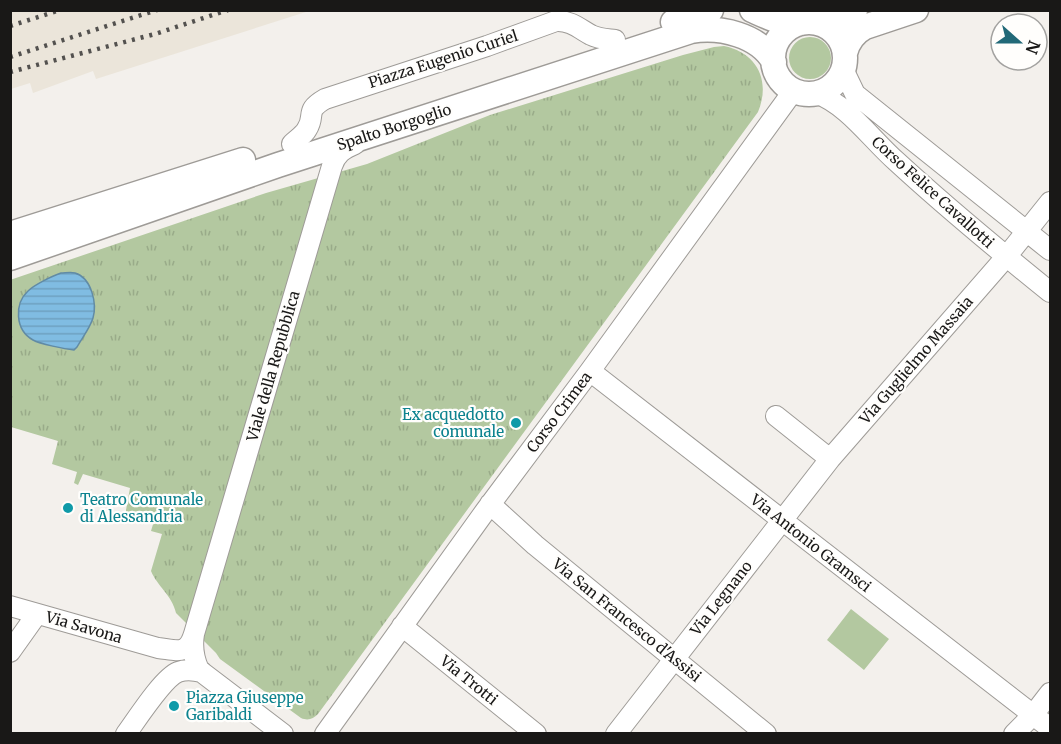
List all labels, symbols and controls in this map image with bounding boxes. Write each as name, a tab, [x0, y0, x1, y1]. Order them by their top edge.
north arrow	[989, 12, 1049, 72]
street label: Piazza Eugenio Curiel	[366, 26, 521, 92]
text: N	[1021, 38, 1045, 57]
street label: Spalto Borgoglio	[334, 100, 454, 154]
street label: Corso Felice Cavallotti	[868, 132, 998, 252]
street label: Viale della Repubblica	[242, 288, 304, 445]
street label: Via Guglielmo Massaia	[855, 292, 977, 429]
street label: Corso Crimea	[522, 368, 596, 456]
place label: Ex acquedotto comunale	[402, 405, 504, 441]
marker: Ex acquedotto comunale	[509, 416, 523, 430]
street label: Via Antonio Gramsci	[746, 489, 875, 596]
place label: Teatro Comunale di Alessandria	[80, 490, 203, 526]
marker: Teatro Comunale di Alessandria	[61, 501, 75, 515]
street label: Via San Francesco d'Assisi	[548, 553, 705, 686]
street label: Via Legnano	[685, 557, 756, 640]
street label: Via Savona	[43, 607, 124, 647]
street label: Via Trotti	[436, 650, 502, 709]
place label: Piazza Giuseppe Garibaldi	[186, 688, 304, 724]
marker: Piazza Giuseppe Garibaldi	[167, 699, 181, 713]

